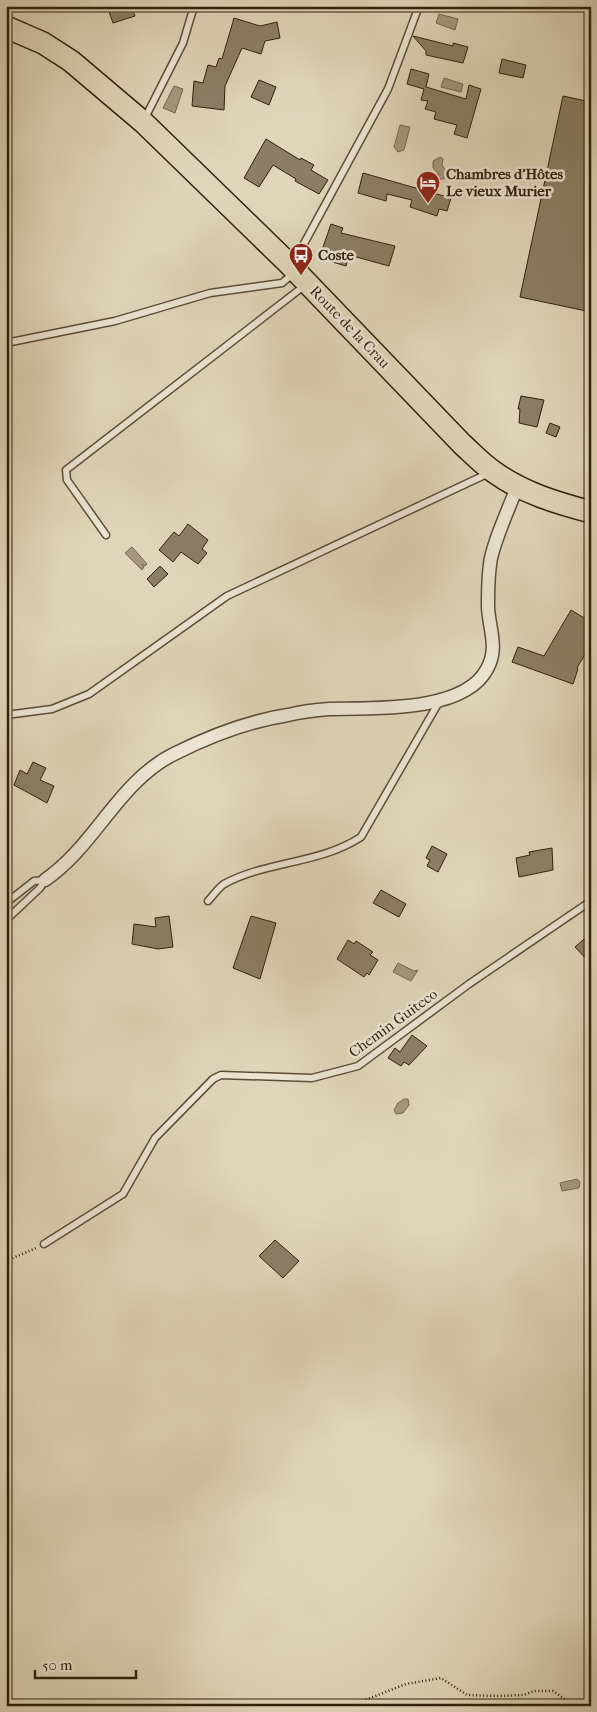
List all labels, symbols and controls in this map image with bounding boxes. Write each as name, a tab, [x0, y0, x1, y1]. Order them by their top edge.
place label: Chambres d'Hôtes Le vieux Murier	[446, 165, 563, 200]
hotel icon: Chambres d'Hôtes Le vieux Murier	[415, 170, 441, 204]
bus stop icon: Coste	[288, 242, 314, 276]
place label: Coste	[318, 246, 355, 264]
street label: Route de la Crau	[306, 282, 394, 372]
street label: Chemin Guiteco	[345, 985, 441, 1061]
scale bar	[35, 1647, 136, 1679]
text: 50 m	[42, 1656, 73, 1674]

